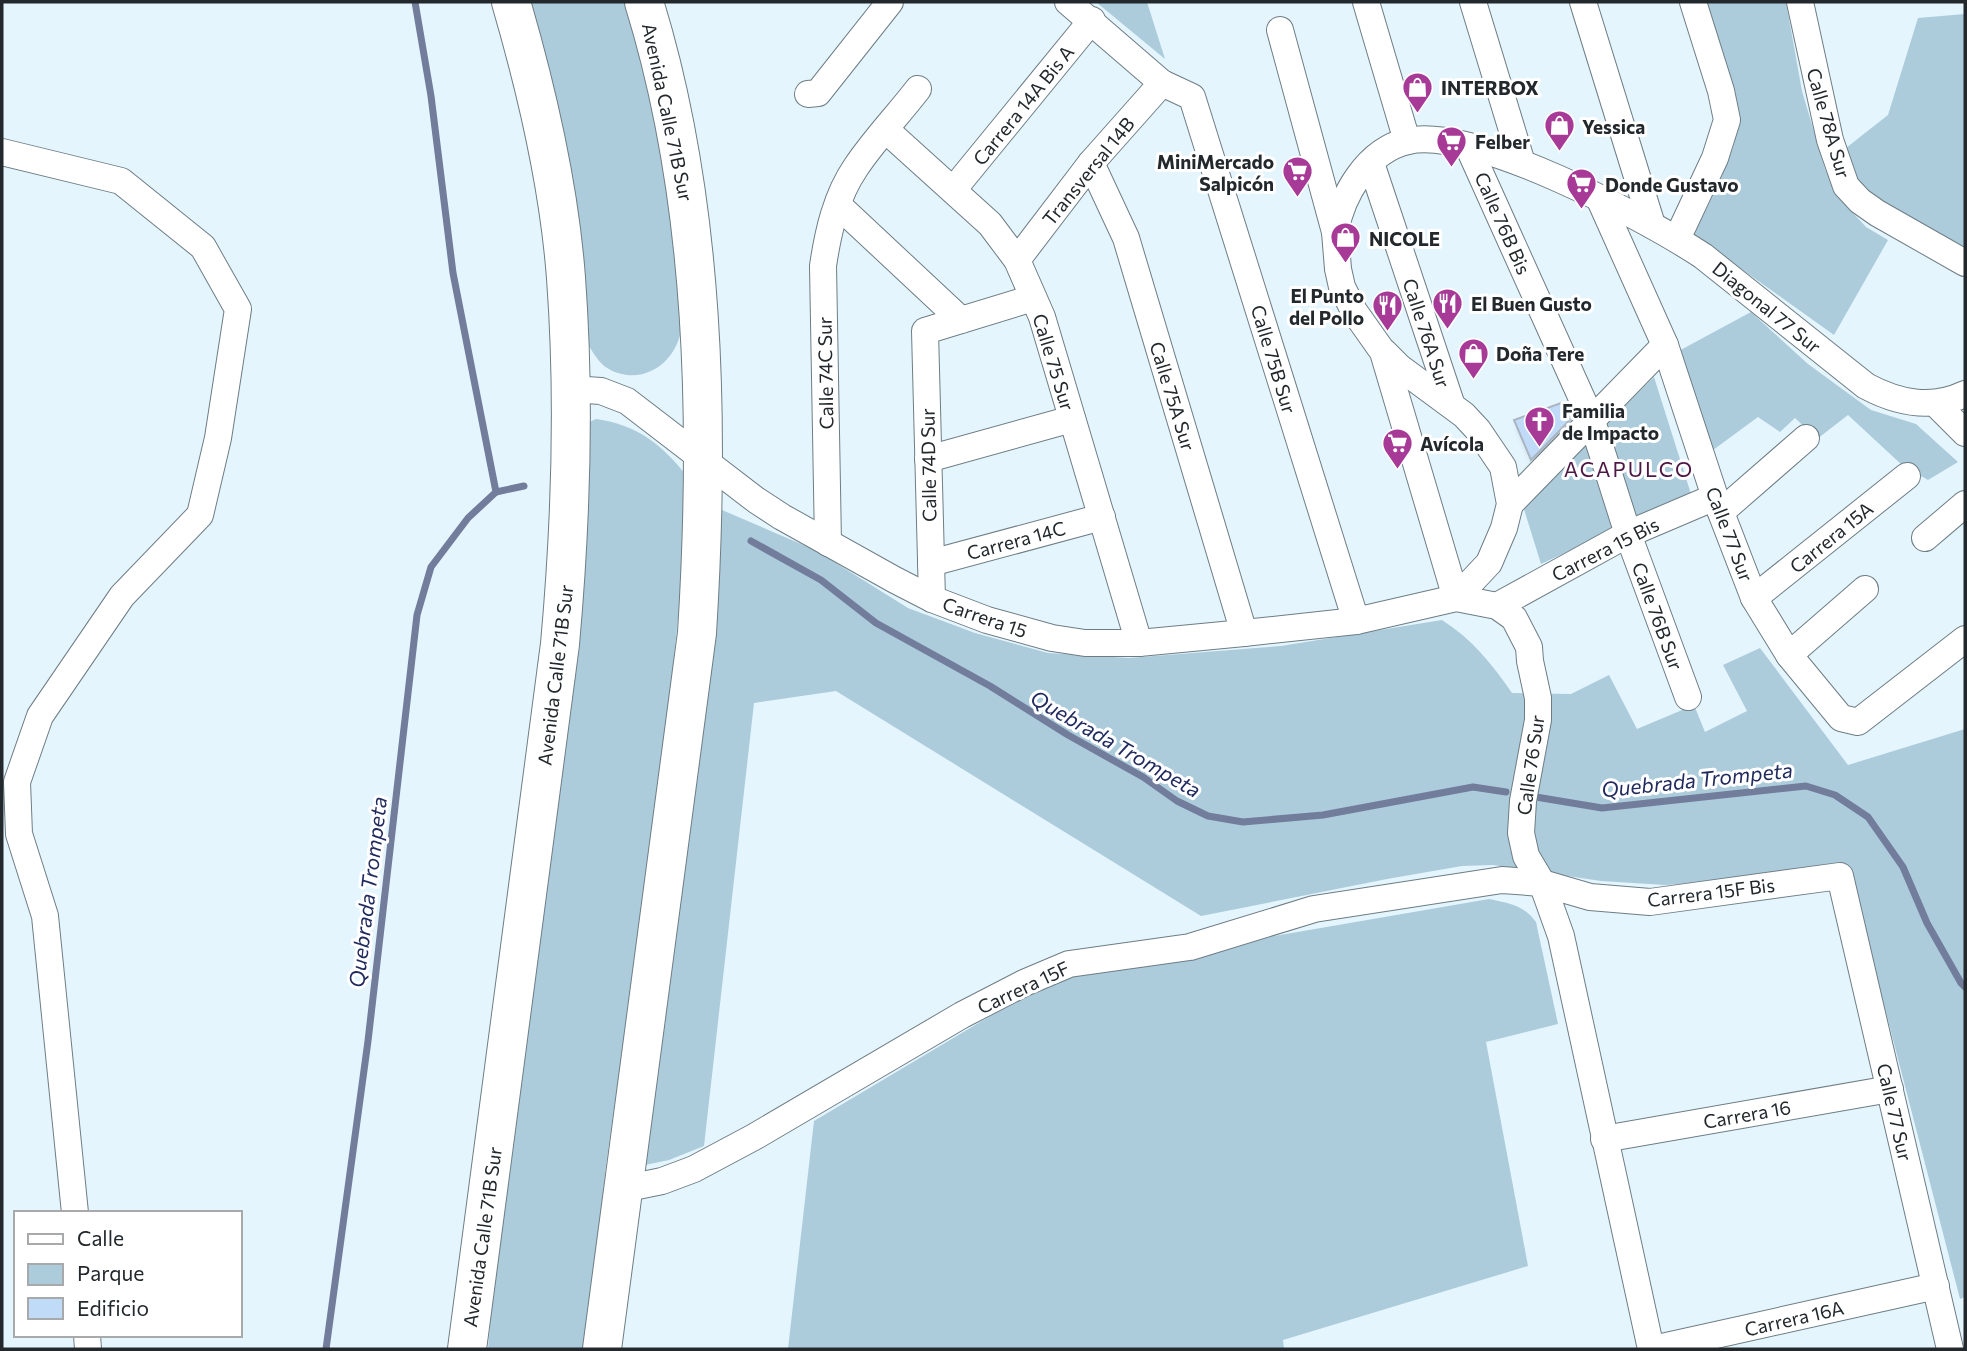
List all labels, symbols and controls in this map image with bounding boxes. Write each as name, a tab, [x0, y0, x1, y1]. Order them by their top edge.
street label: Avenida Calle 71B Sur	[638, 21, 698, 204]
street label: Carrera 14A Bis A	[968, 40, 1078, 170]
street label: Calle 78A Sur	[1802, 65, 1856, 181]
shop icon: INTERBOX	[1401, 70, 1435, 114]
place label: INTERBOX	[1441, 76, 1539, 99]
shop icon: Yessica	[1542, 109, 1576, 153]
street label: Transversal 14B	[1037, 112, 1139, 230]
place label: Yessica	[1582, 115, 1645, 138]
supermarket icon: Felber	[1435, 124, 1469, 168]
place label: Felber	[1475, 130, 1530, 153]
place label: MiniMercado Salpicón	[1157, 150, 1274, 195]
supermarket icon: MiniMercado Salpicón	[1280, 155, 1314, 199]
supermarket icon: Donde Gustavo	[1565, 167, 1599, 211]
street label: Calle 76B Bis	[1470, 168, 1536, 278]
place label: Donde Gustavo	[1605, 173, 1739, 196]
shop icon: NICOLE	[1329, 221, 1363, 265]
place label: NICOLE	[1369, 227, 1440, 250]
street label: Diagonal 77 Sur	[1708, 256, 1826, 358]
street label: Calle 76A Sur	[1399, 275, 1456, 391]
place label: El Punto del Pollo	[1289, 284, 1364, 329]
restaurant icon: El Buen Gusto	[1431, 286, 1465, 330]
restaurant icon: El Punto del Pollo	[1370, 289, 1404, 333]
place label: El Buen Gusto	[1471, 292, 1592, 315]
street label: Calle 75B Sur	[1247, 302, 1302, 416]
street label: Calle 75 Sur	[1028, 311, 1080, 414]
street label: Calle 74C Sur	[813, 316, 837, 429]
shop icon: Doña Tere	[1456, 336, 1490, 380]
street label: Calle 75A Sur	[1146, 339, 1201, 454]
place label: Doña Tere	[1496, 342, 1584, 365]
place label: Familia de Impacto	[1562, 399, 1659, 444]
church icon: Familia de Impacto	[1522, 404, 1556, 448]
street label: Calle 74D Sur	[916, 408, 940, 522]
supermarket icon: Avícola	[1380, 426, 1414, 470]
place label: Avícola	[1420, 432, 1484, 455]
district label: ACAPULCO	[1564, 456, 1694, 481]
street label: Calle 77 Sur	[1701, 484, 1759, 585]
street label: Carrera 15A	[1785, 496, 1877, 578]
street label: Carrera 15 Bis	[1548, 512, 1662, 586]
street label: Carrera 14C	[964, 516, 1068, 564]
street label: Calle 76B Sur	[1628, 559, 1688, 673]
street label: Avenida Calle 71B Sur	[533, 583, 578, 767]
street label: Carrera 15	[940, 592, 1030, 642]
water label: Quebrada Trompeta	[1027, 684, 1206, 802]
street label: Calle 76 Sur	[1512, 713, 1548, 816]
water label: Quebrada Trompeta	[1600, 757, 1794, 801]
water label: Quebrada Trompeta	[343, 795, 391, 989]
street label: Carrera 15F Bis	[1646, 873, 1776, 911]
street label: Carrera 15F	[973, 956, 1073, 1018]
street label: Calle 77 Sur	[1873, 1061, 1917, 1163]
street label: Carrera 16	[1701, 1095, 1793, 1133]
street label: Avenida Calle 71B Sur	[458, 1145, 506, 1329]
legend	[14, 1211, 242, 1337]
text: Calle	[77, 1225, 124, 1250]
text: Parque	[77, 1260, 144, 1285]
text: Edificio	[77, 1295, 149, 1320]
street label: Carrera 16A	[1742, 1295, 1846, 1341]

